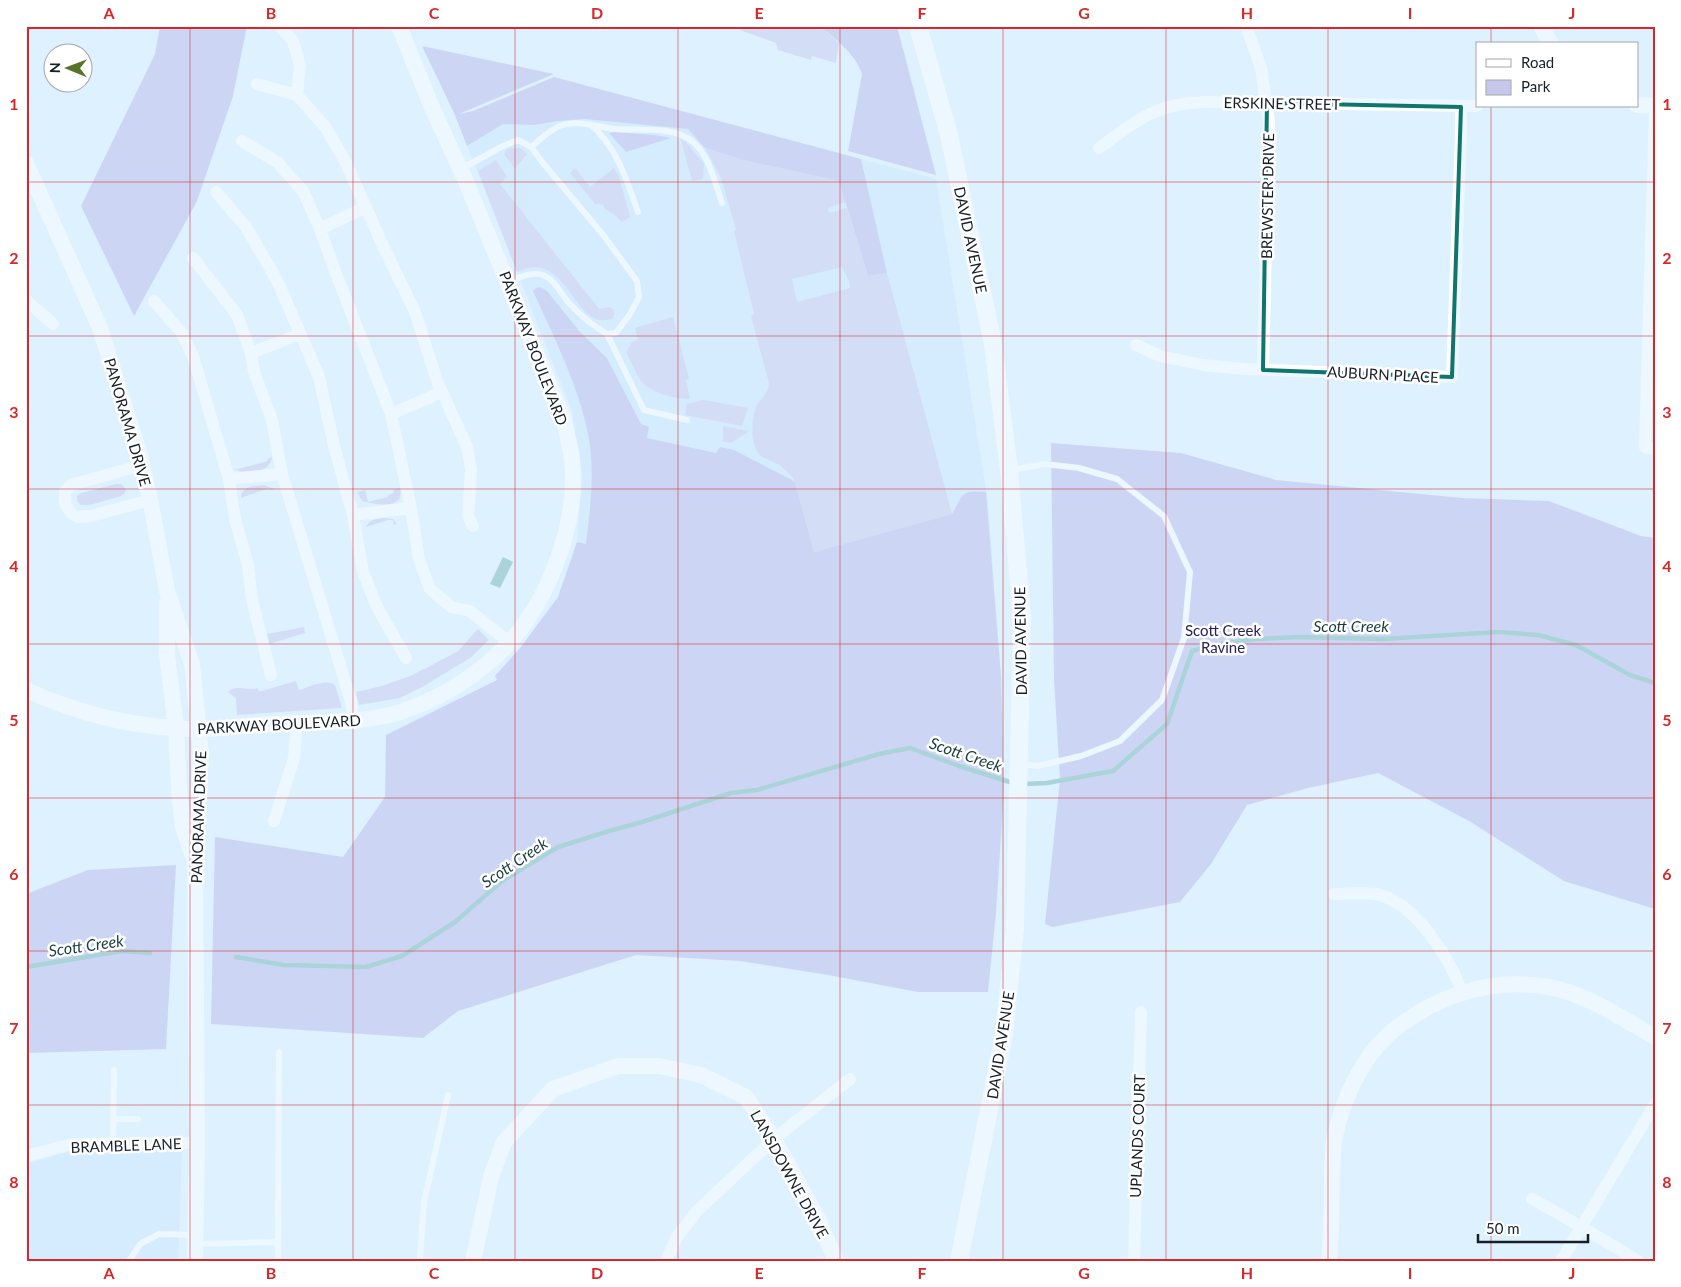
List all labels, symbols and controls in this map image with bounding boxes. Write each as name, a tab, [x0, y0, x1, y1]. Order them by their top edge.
text: A	[102, 3, 115, 22]
text: B	[266, 3, 276, 22]
text: C	[429, 3, 440, 22]
text: D	[591, 3, 603, 22]
text: E	[754, 3, 764, 22]
text: F	[917, 3, 927, 22]
text: G	[1078, 3, 1090, 22]
text: H	[1241, 3, 1253, 22]
text: I	[1408, 3, 1412, 22]
text: J	[1569, 3, 1575, 22]
north arrow	[42, 42, 92, 92]
legend	[1476, 42, 1638, 108]
text: Road	[1521, 53, 1554, 71]
text: N	[46, 62, 63, 73]
text: Park	[1521, 77, 1551, 95]
street label: ERSKINE STREET	[1223, 93, 1341, 113]
text: 1	[9, 94, 19, 113]
text: 1	[1662, 94, 1672, 113]
street label: BREWSTER DRIVE	[1257, 133, 1277, 259]
street label: DAVID AVENUE	[951, 185, 991, 295]
text: 2	[9, 248, 19, 267]
text: 2	[1662, 248, 1672, 267]
street label: PARKWAY BOULEVARD	[496, 268, 572, 428]
street label: PANORAMA DRIVE	[101, 356, 155, 488]
street label: AUBURN PLACE	[1327, 362, 1439, 386]
text: 3	[9, 402, 19, 421]
text: 3	[1662, 402, 1672, 421]
text: 4	[9, 556, 19, 575]
text: 4	[1662, 556, 1672, 575]
street label: DAVID AVENUE	[1010, 586, 1030, 696]
water label: Scott Creek	[1313, 616, 1389, 635]
park label: Scott Creek Ravine	[1185, 621, 1261, 656]
text: 5	[9, 710, 19, 729]
text: 5	[1662, 710, 1672, 729]
street label: PARKWAY BOULEVARD	[197, 711, 361, 737]
water label: Scott Creek	[927, 733, 1005, 775]
street label: PANORAMA DRIVE	[187, 750, 209, 884]
water label: Scott Creek	[477, 833, 551, 891]
text: 6	[9, 864, 19, 883]
text: 6	[1662, 864, 1672, 883]
water label: Scott Creek	[47, 930, 125, 960]
street label: DAVID AVENUE	[983, 990, 1017, 1100]
text: 7	[9, 1018, 19, 1037]
text: 7	[1662, 1018, 1672, 1037]
street label: UPLANDS COURT	[1126, 1074, 1148, 1198]
street label: LANSDOWNE DRIVE	[747, 1107, 833, 1241]
street label: BRAMBLE LANE	[70, 1134, 182, 1156]
text: 8	[9, 1172, 19, 1191]
text: 8	[1662, 1172, 1672, 1191]
scale bar	[1478, 1212, 1588, 1244]
text: 50 m	[1486, 1219, 1520, 1237]
text: A	[102, 1263, 115, 1282]
text: B	[266, 1263, 276, 1282]
text: C	[429, 1263, 440, 1282]
text: D	[591, 1263, 603, 1282]
text: E	[754, 1263, 764, 1282]
text: F	[917, 1263, 927, 1282]
text: G	[1078, 1263, 1090, 1282]
text: H	[1241, 1263, 1253, 1282]
text: I	[1408, 1263, 1412, 1282]
text: J	[1569, 1263, 1575, 1282]

